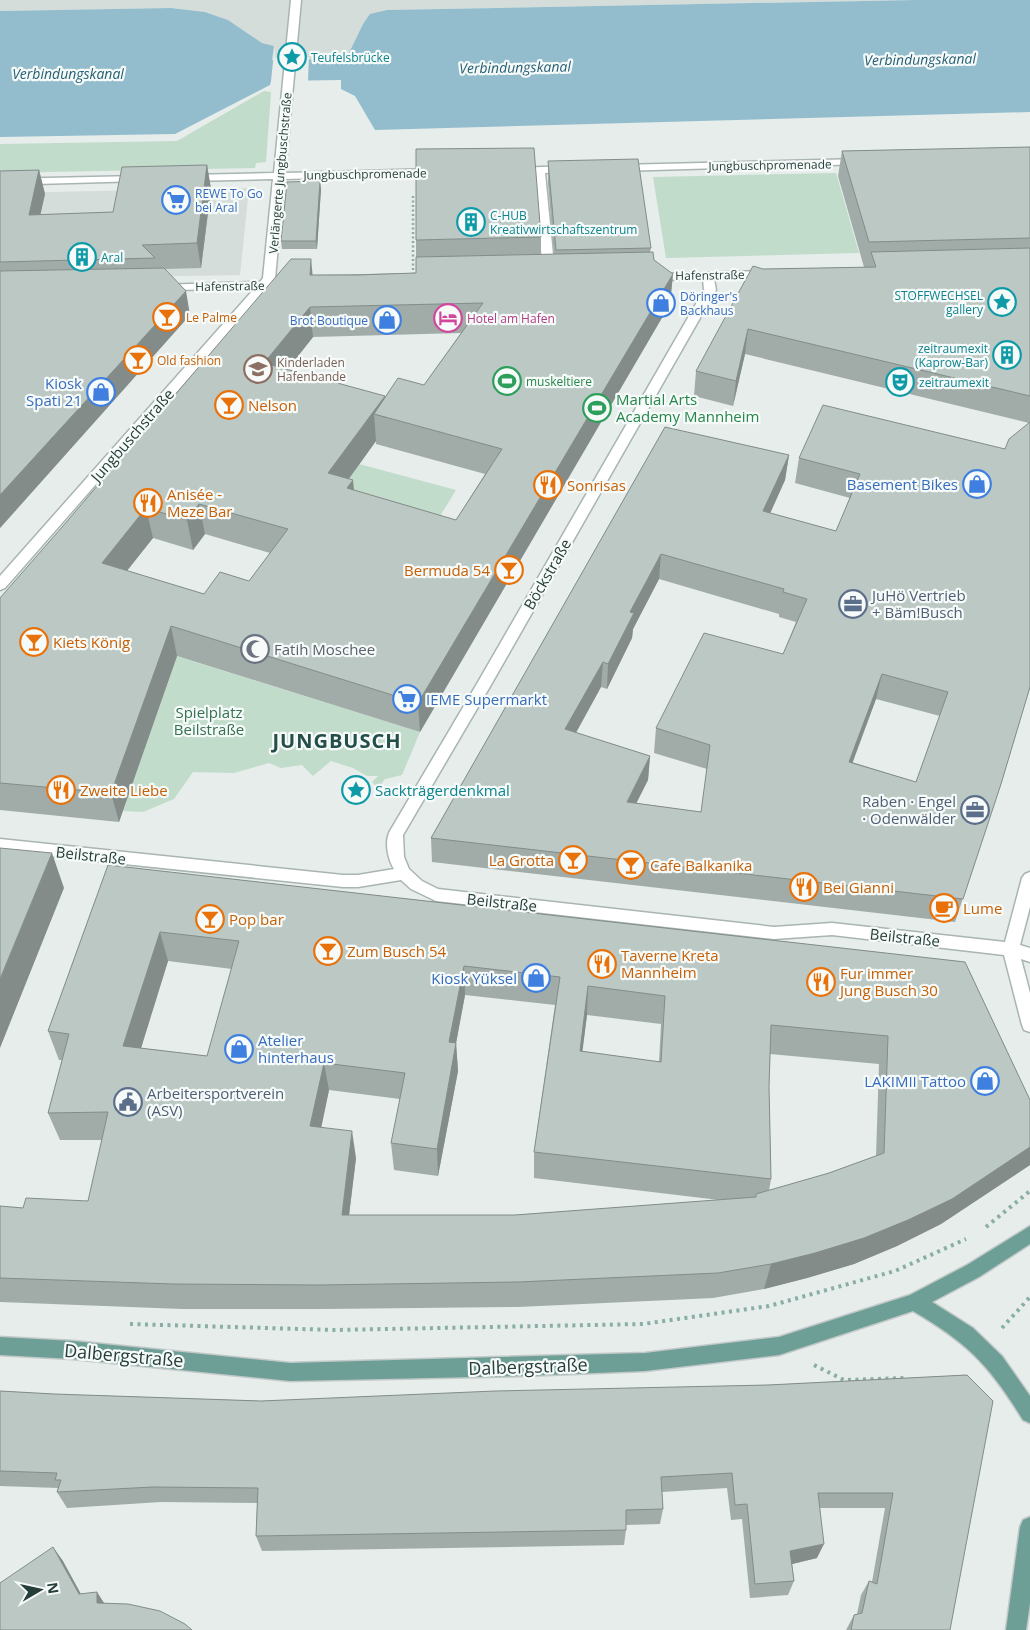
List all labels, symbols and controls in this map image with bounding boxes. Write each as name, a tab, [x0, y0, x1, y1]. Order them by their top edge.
place icon: Teufelsbrücke	[277, 42, 307, 72]
place label: Teufelsbrücke	[311, 49, 390, 66]
water label: Verbindungskanal	[864, 49, 976, 69]
water label: Verbindungskanal	[459, 57, 571, 77]
water label: Verbindungskanal	[12, 64, 124, 83]
street label: Verlängerte Jungbuschstraße	[264, 91, 296, 254]
street label: Jungbuschpromenade	[707, 155, 832, 175]
street label: Jungbuschpromenade	[302, 164, 427, 184]
supermarket icon: REWE To Go bei Aral	[161, 185, 191, 215]
place label: REWE To Go bei Aral	[195, 185, 263, 216]
building icon: C-HUB Kreativwirtschaftszentrum	[456, 207, 486, 237]
place label: C-HUB Kreativwirtschaftszentrum	[490, 207, 637, 238]
building icon: Aral	[67, 242, 97, 272]
place label: Aral	[101, 249, 123, 266]
street label: Hafenstraße	[675, 266, 745, 284]
street label: Hafenstraße	[195, 277, 265, 295]
place label: STOFFWECHSEL gallery	[894, 287, 984, 318]
place icon: STOFFWECHSEL gallery	[987, 287, 1017, 317]
shop icon: Döringer's Backhaus	[646, 288, 676, 318]
place label: Döringer's Backhaus	[680, 288, 738, 319]
bar icon: Le Palme	[152, 302, 182, 332]
hotel icon: Hotel am Hafen	[433, 303, 463, 333]
shop icon: Brot Boutique	[372, 305, 402, 335]
place label: Le Palme	[186, 309, 237, 326]
place label: Hotel am Hafen	[467, 310, 555, 327]
place label: Brot Boutique	[290, 312, 368, 329]
place label: zeitraumexit (Kaprow-Bar)	[915, 340, 988, 371]
building icon: zeitraumexit (Kaprow-Bar)	[992, 340, 1022, 370]
bar icon: Old fashion	[123, 345, 153, 375]
place label: Old fashion	[157, 352, 221, 369]
school or university icon: Kinderladen Hafenbande	[243, 354, 273, 384]
place label: Kinderladen Hafenbande	[277, 354, 346, 385]
sports icon: muskeltiere	[492, 366, 522, 396]
theatre icon: zeitraumexit	[885, 367, 915, 397]
place label: Kiosk Spati 21	[26, 373, 82, 410]
place label: muskeltiere	[526, 373, 592, 390]
place label: zeitraumexit	[919, 374, 989, 391]
shop icon: Kiosk Spati 21	[86, 377, 116, 407]
street label: Jungbuschstraße	[85, 384, 178, 487]
place label: Martial Arts Academy Mannheim	[616, 389, 759, 426]
bar icon: Nelson	[214, 390, 244, 420]
sports icon: Martial Arts Academy Mannheim	[582, 393, 612, 423]
place label: Nelson	[248, 395, 297, 415]
shop icon: Basement Bikes	[962, 469, 992, 499]
restaurant icon: Sonrisas	[533, 470, 563, 500]
place label: Basement Bikes	[847, 474, 958, 494]
place label: Sonrisas	[567, 475, 626, 495]
place label: Anisée - Meze Bar	[167, 484, 232, 521]
restaurant icon: Anisée - Meze Bar	[133, 488, 163, 518]
street label: Böckstraße	[519, 535, 575, 613]
bar icon: Bermuda 54	[494, 555, 524, 585]
place label: Bermuda 54	[404, 560, 490, 580]
place label: JuHö Vertrieb + Bäm!Busch	[870, 585, 966, 622]
office icon: JuHö Vertrieb + Bäm!Busch	[838, 589, 868, 619]
bar icon: Kiets König	[19, 627, 49, 657]
place label: Kiets König	[53, 632, 130, 652]
mosque icon: Fatih Moschee	[240, 634, 270, 664]
place label: Fatih Moschee	[274, 639, 375, 659]
supermarket icon: IEME Supermarkt	[392, 684, 422, 714]
place label: IEME Supermarkt	[426, 689, 547, 709]
park label: Spielplatz Beilstraße	[174, 702, 244, 739]
district label: JUNGBUSCH	[270, 727, 402, 754]
restaurant icon: Zweite Liebe	[46, 775, 76, 805]
place icon: Sackträgerdenkmal	[341, 775, 371, 805]
place label: Zweite Liebe	[80, 780, 168, 800]
place label: Sackträgerdenkmal	[375, 780, 510, 800]
place label: Raben · Engel · Odenwälder	[862, 791, 956, 828]
office icon: Raben · Engel · Odenwälder	[960, 795, 990, 825]
street label: Beilstraße	[55, 841, 127, 869]
bar icon: La Grotta	[558, 845, 588, 875]
place label: La Grotta	[489, 850, 554, 870]
bar icon: Cafe Balkanika	[616, 850, 646, 880]
place label: Cafe Balkanika	[650, 855, 752, 875]
restaurant icon: Bei Gianni	[789, 872, 819, 902]
place label: Bei Gianni	[823, 877, 894, 897]
street label: Beilstraße	[466, 888, 538, 916]
cafe icon: Lume	[929, 893, 959, 923]
place label: Lume	[963, 898, 1002, 918]
bar icon: Pop bar	[195, 904, 225, 934]
place label: Pop bar	[229, 909, 284, 929]
street label: Beilstraße	[869, 923, 941, 951]
bar icon: Zum Busch 54	[313, 936, 343, 966]
place label: Zum Busch 54	[347, 941, 446, 961]
place label: Taverne Kreta Mannheim	[621, 945, 719, 982]
restaurant icon: Taverne Kreta Mannheim	[587, 949, 617, 979]
shop icon: Kiosk Yüksel	[521, 963, 551, 993]
place label: Fur immer Jung Busch 30	[838, 963, 938, 1000]
restaurant icon: Fur immer Jung Busch 30	[806, 967, 836, 997]
place label: Kiosk Yüksel	[431, 968, 517, 988]
place label: Atelier hinterhaus	[258, 1030, 334, 1067]
shop icon: Atelier hinterhaus	[224, 1034, 254, 1064]
shop icon: LAKIMII Tattoo	[970, 1066, 1000, 1096]
place label: LAKIMII Tattoo	[864, 1071, 966, 1091]
place label: Arbeitersportverein (ASV)	[147, 1083, 284, 1120]
public building icon: Arbeitersportverein (ASV)	[113, 1087, 143, 1117]
street label: Dalbergstraße	[63, 1338, 185, 1372]
street label: Dalbergstraße	[468, 1352, 588, 1380]
north arrow	[15, 1565, 65, 1615]
text: N	[43, 1581, 64, 1595]

